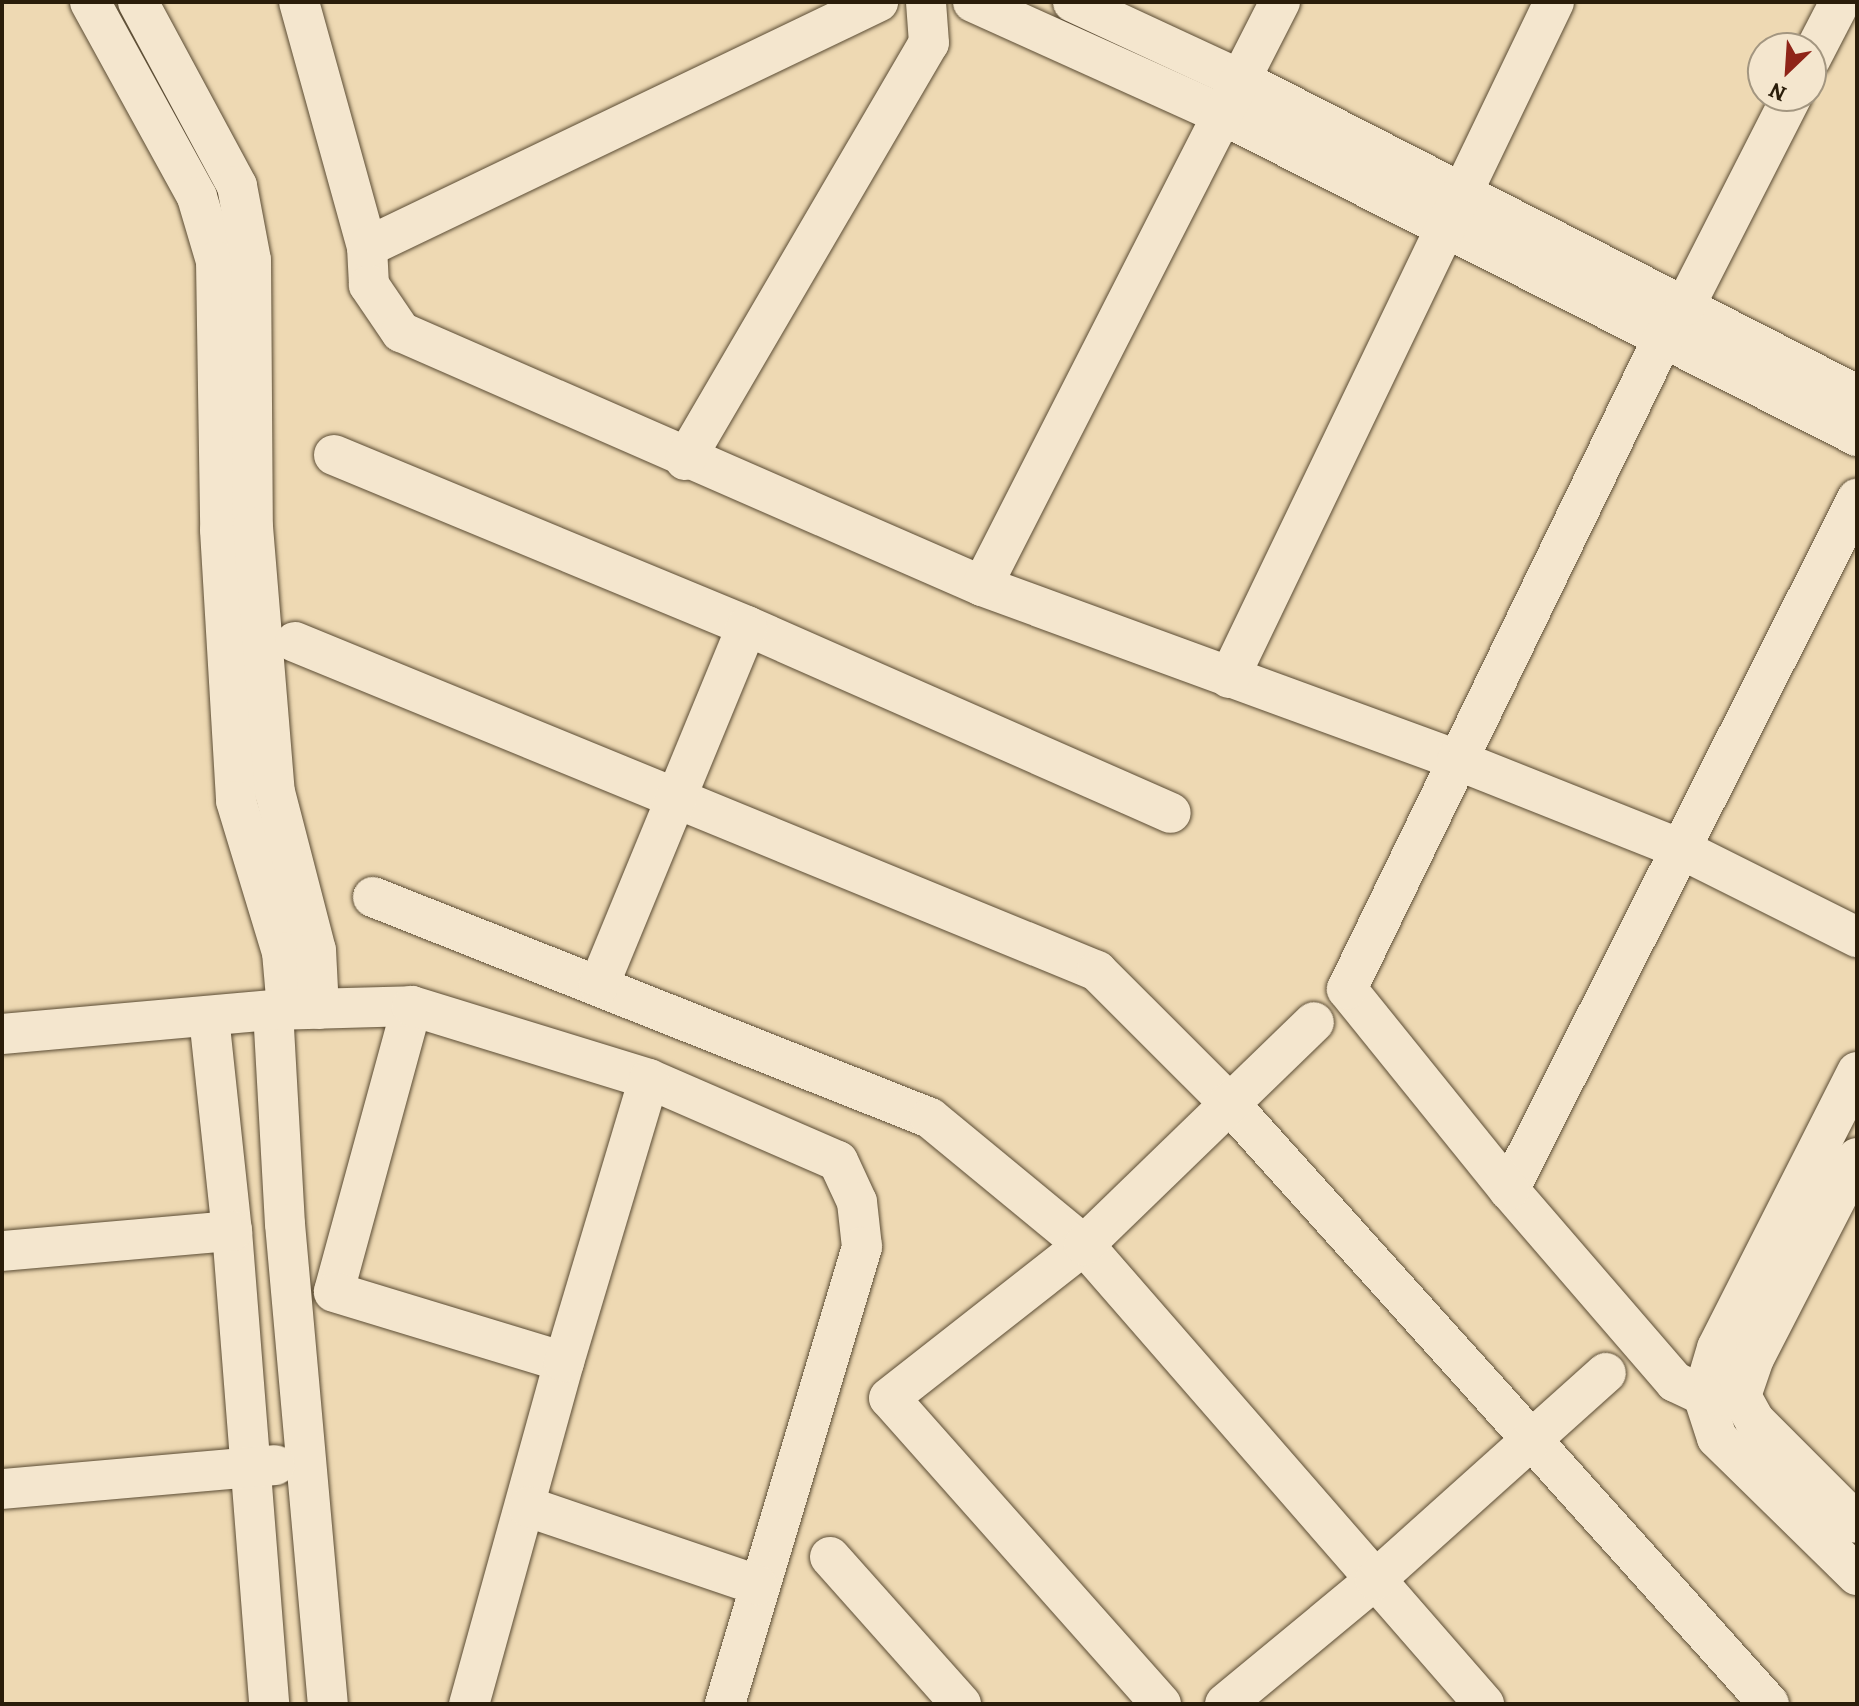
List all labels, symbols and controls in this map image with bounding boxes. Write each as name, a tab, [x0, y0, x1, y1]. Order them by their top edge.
north arrow	[1747, 32, 1827, 112]
text: N	[1764, 75, 1791, 109]

